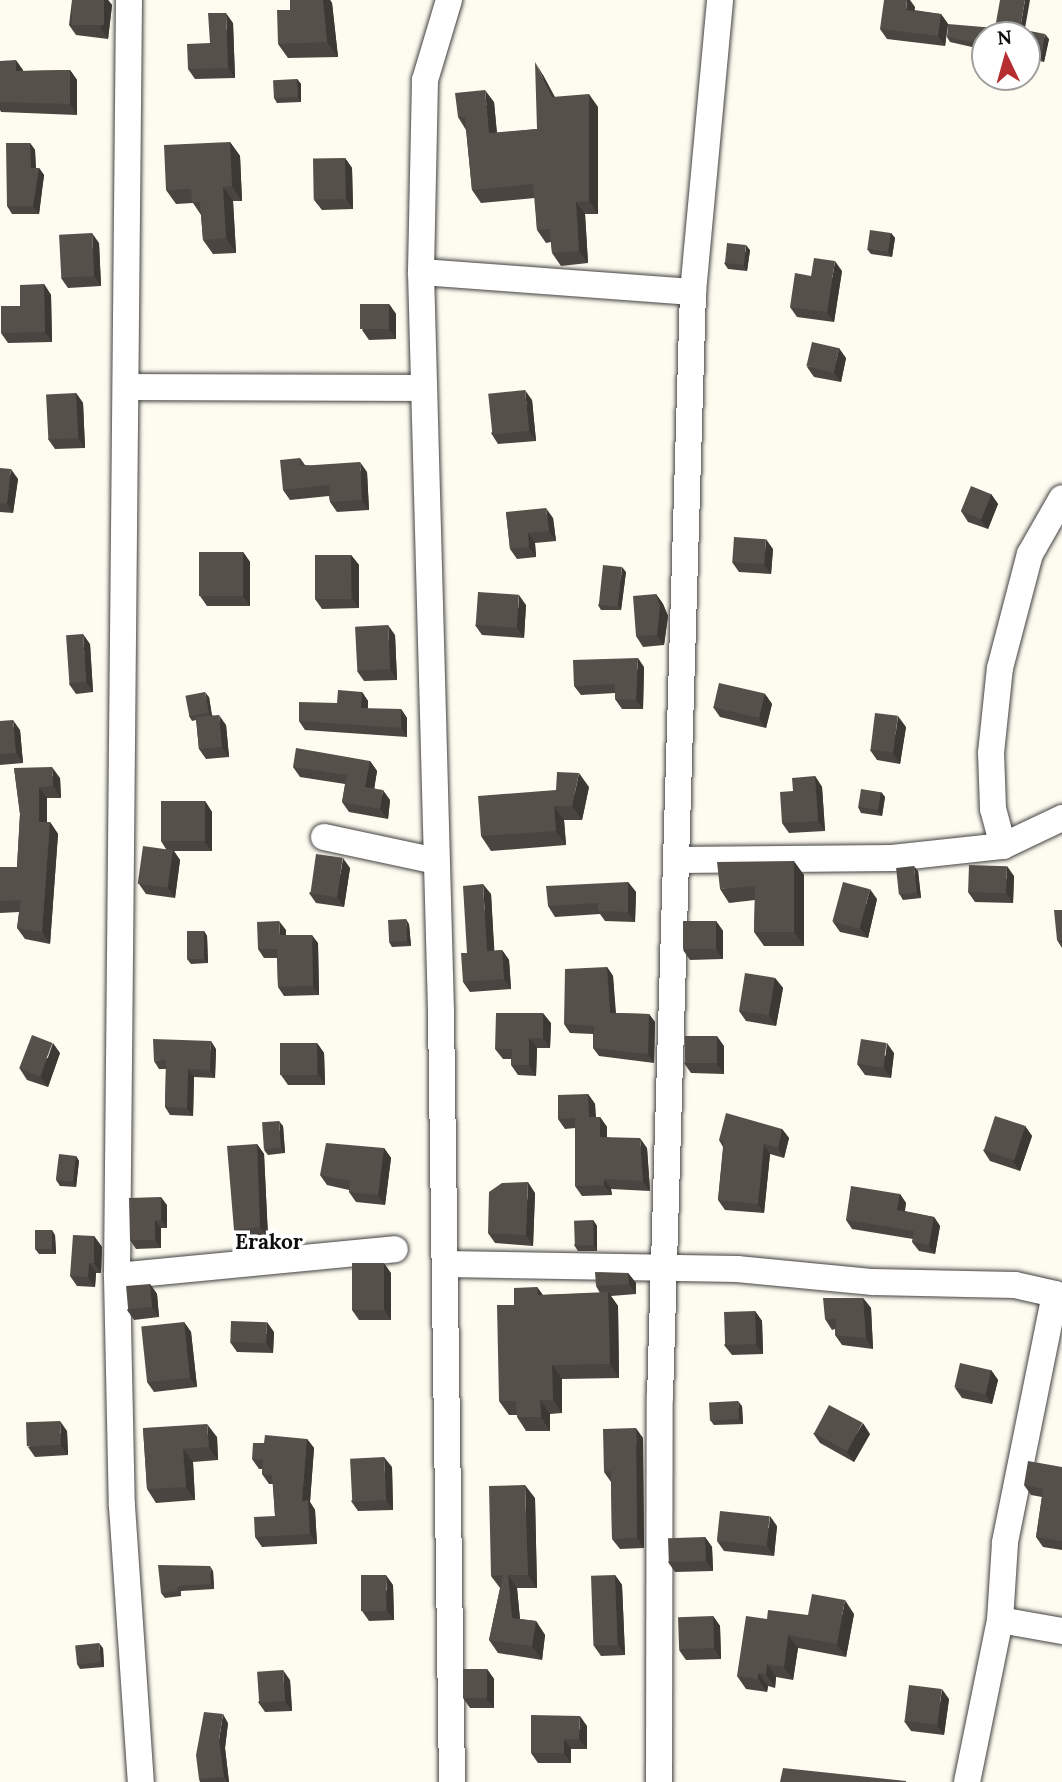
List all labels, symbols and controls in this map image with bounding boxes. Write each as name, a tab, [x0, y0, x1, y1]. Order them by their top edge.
north arrow	[971, 21, 1041, 91]
text: N	[996, 24, 1013, 50]
district label: Erakor	[235, 1229, 303, 1255]

